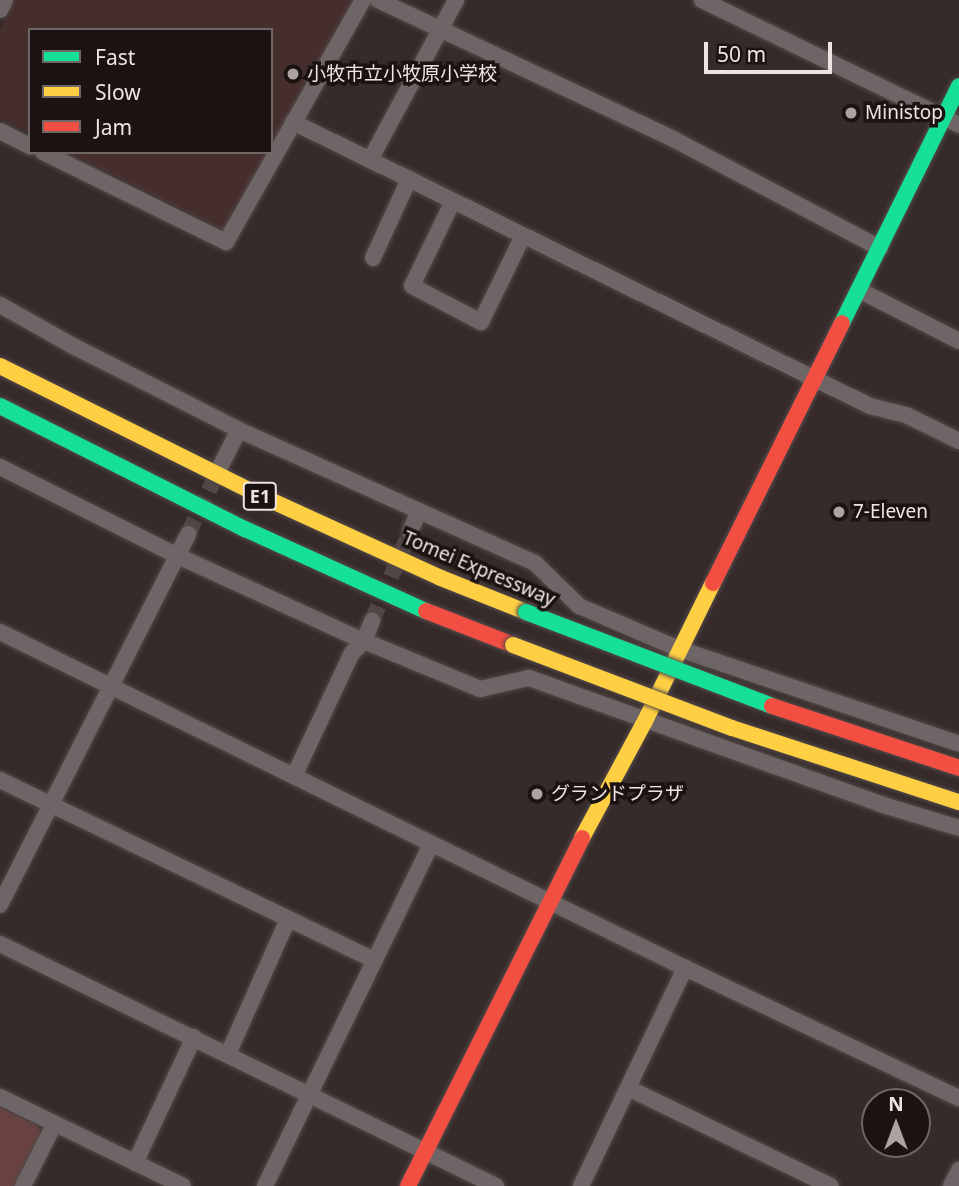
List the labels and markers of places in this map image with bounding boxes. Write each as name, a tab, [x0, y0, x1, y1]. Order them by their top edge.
place label: 小牧市立小牧原小学校	[307, 63, 497, 85]
marker: 小牧市立小牧原小学校	[285, 66, 301, 82]
place label: Ministop	[865, 102, 943, 124]
marker: Ministop	[843, 105, 859, 121]
place label: 7-Eleven	[853, 501, 928, 523]
marker: 7-Eleven	[831, 504, 847, 520]
place label: グランドプラザ	[551, 783, 684, 805]
marker: グランドプラザ	[529, 786, 545, 802]

